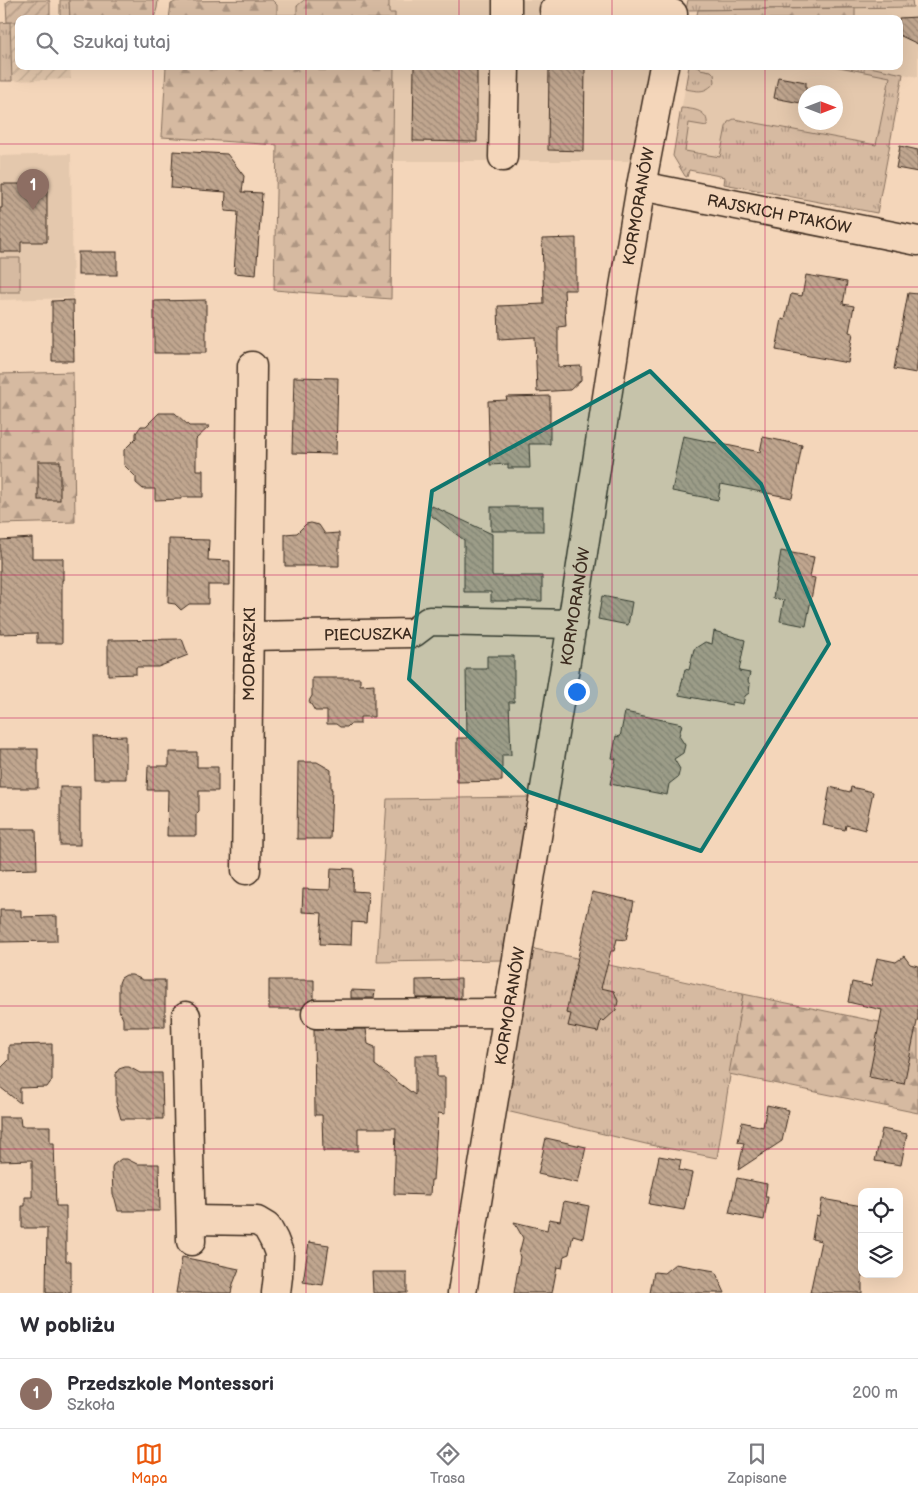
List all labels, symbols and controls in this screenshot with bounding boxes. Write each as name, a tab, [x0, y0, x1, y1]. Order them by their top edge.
search box	[15, 15, 903, 70]
icon: search	[33, 29, 61, 57]
text: Szukaj tutaj	[73, 31, 170, 54]
north arrow	[798, 85, 843, 130]
street label: KORMORANÓW	[620, 145, 659, 267]
pin: 1	[17, 169, 49, 210]
street label: RAJSKICH PTAKÓW	[705, 191, 853, 239]
street label: KORMORANÓW	[557, 545, 595, 667]
street label: MODRASZKI	[240, 607, 260, 701]
street label: PIECUSZKA	[324, 625, 412, 646]
your location	[564, 679, 590, 705]
street label: KORMORANÓW	[492, 945, 530, 1067]
map controls	[858, 1188, 903, 1278]
button: locate	[858, 1188, 903, 1233]
button: layers	[858, 1233, 903, 1278]
text: W pobliżu	[20, 1313, 115, 1338]
text: Przedszkole Montessori	[67, 1373, 274, 1396]
text: 1	[33, 1384, 39, 1403]
text: 200 m	[852, 1384, 898, 1403]
text: Szkoła	[67, 1396, 115, 1415]
tab: Mapa	[131, 1440, 167, 1487]
tab: Trasa	[430, 1440, 465, 1487]
tab: Zapisane	[728, 1440, 787, 1487]

